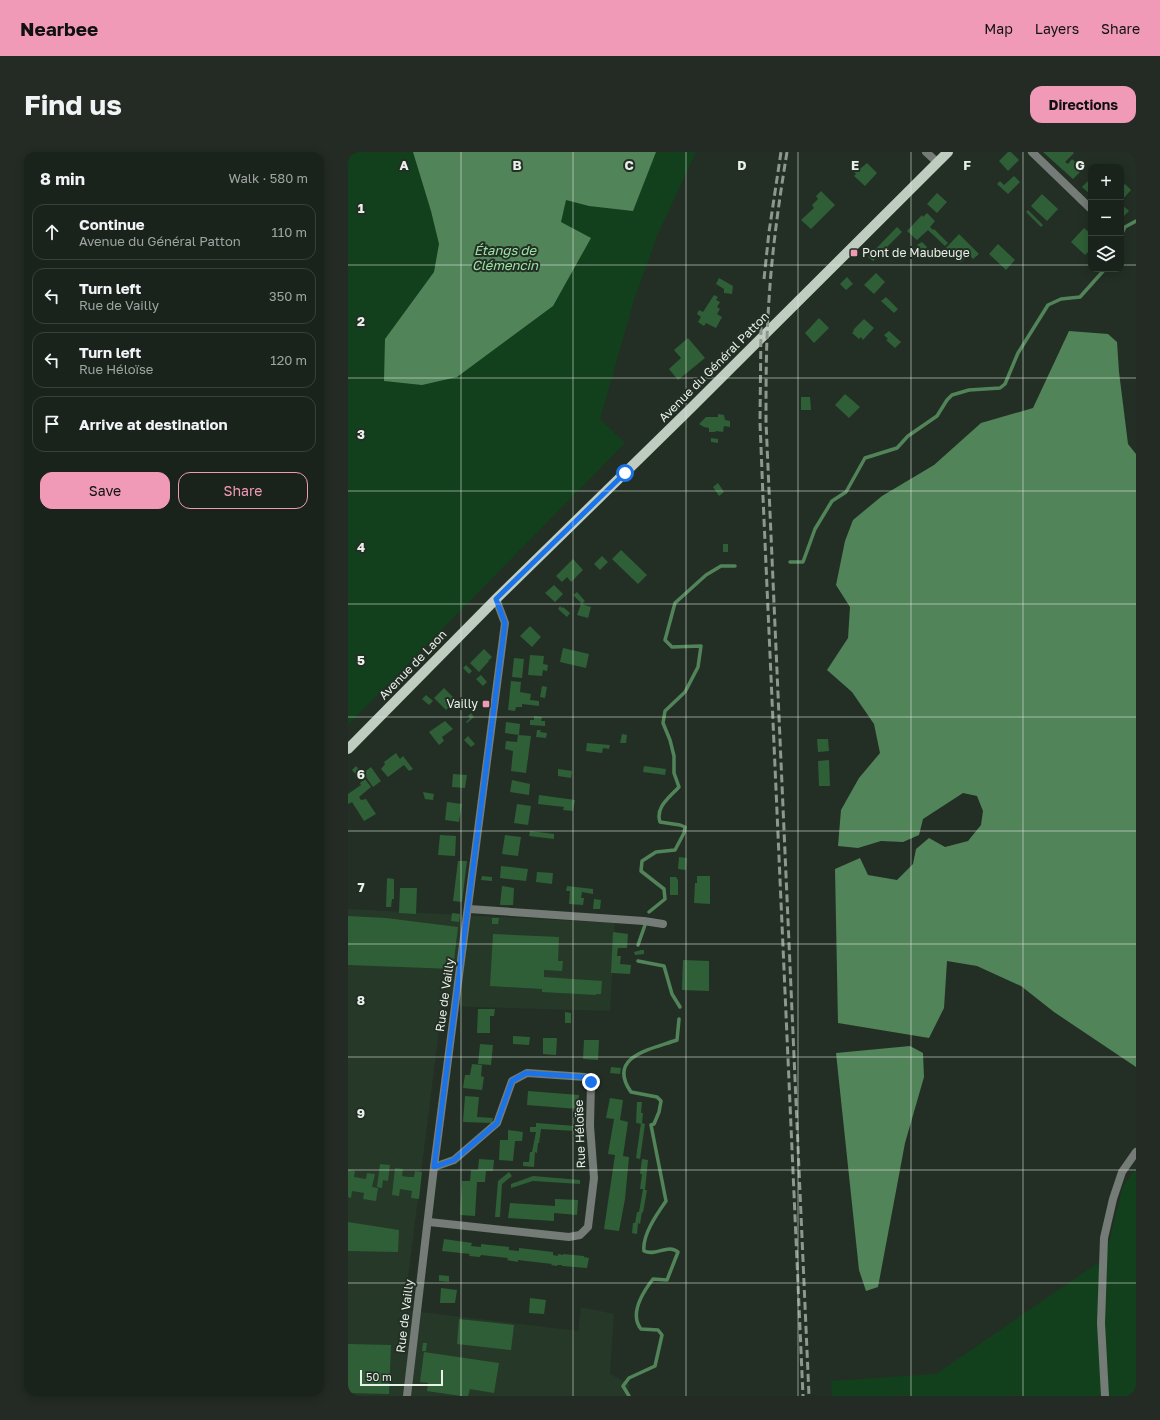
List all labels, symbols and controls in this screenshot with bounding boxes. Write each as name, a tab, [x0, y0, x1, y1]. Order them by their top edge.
text: Nearbee	[20, 17, 98, 40]
text: Map	[984, 20, 1013, 37]
text: Layers	[1035, 20, 1079, 37]
text: Share	[1101, 20, 1140, 37]
button: Directions	[1030, 86, 1136, 123]
text: Find us	[24, 88, 122, 121]
text: A	[399, 157, 409, 173]
text: B	[512, 157, 522, 173]
text: C	[624, 157, 634, 173]
text: D	[737, 157, 747, 173]
text: E	[851, 157, 859, 173]
text: F	[963, 157, 971, 173]
text: G	[1075, 157, 1085, 173]
map controls	[1088, 164, 1124, 272]
button: +	[1088, 164, 1124, 200]
text: 8 min	[40, 168, 85, 189]
text: Walk · 580 m	[229, 170, 308, 186]
text: 1	[358, 200, 365, 216]
button: −	[1088, 200, 1124, 236]
text: Continue	[79, 215, 145, 233]
icon: ahead	[41, 221, 63, 243]
text: 110 m	[272, 224, 307, 240]
text: Avenue du Général Patton	[79, 233, 241, 249]
button: layers	[1088, 236, 1124, 272]
water label: Étangs de Clémencin	[472, 242, 539, 273]
place label: Pont de Maubeuge	[862, 245, 970, 260]
marker: Pont de Maubeuge	[849, 248, 859, 258]
text: Turn left	[79, 279, 141, 297]
icon: left	[41, 285, 63, 307]
text: 350 m	[269, 288, 307, 304]
text: Rue de Vailly	[79, 297, 159, 313]
street label: Avenue du Général Patton	[656, 309, 772, 425]
text: 2	[357, 313, 365, 329]
text: Turn left	[79, 343, 141, 361]
icon: left	[41, 349, 63, 371]
text: 120 m	[270, 352, 307, 368]
text: Rue Héloïse	[79, 361, 153, 377]
icon: arrive	[41, 413, 63, 435]
text: Arrive at destination	[79, 415, 228, 433]
text: 3	[357, 426, 365, 442]
route start	[616, 464, 634, 482]
button: Save	[40, 472, 170, 509]
button: Share	[178, 472, 308, 509]
text: 4	[357, 539, 365, 555]
street label: Avenue de Laon	[376, 627, 450, 703]
text: 5	[357, 652, 365, 668]
place label: Vailly	[447, 696, 478, 711]
marker: Vailly	[481, 699, 491, 709]
text: 6	[357, 766, 365, 782]
text: 7	[357, 879, 365, 895]
street label: Rue de Vailly	[432, 957, 457, 1033]
text: 8	[357, 992, 365, 1008]
route end	[582, 1073, 600, 1091]
street label: Rue Héloïse	[571, 1099, 588, 1169]
text: 9	[357, 1105, 365, 1121]
street label: Rue de Vailly	[393, 1278, 416, 1354]
scale bar	[360, 1368, 443, 1387]
text: 50 m	[366, 1370, 392, 1383]

